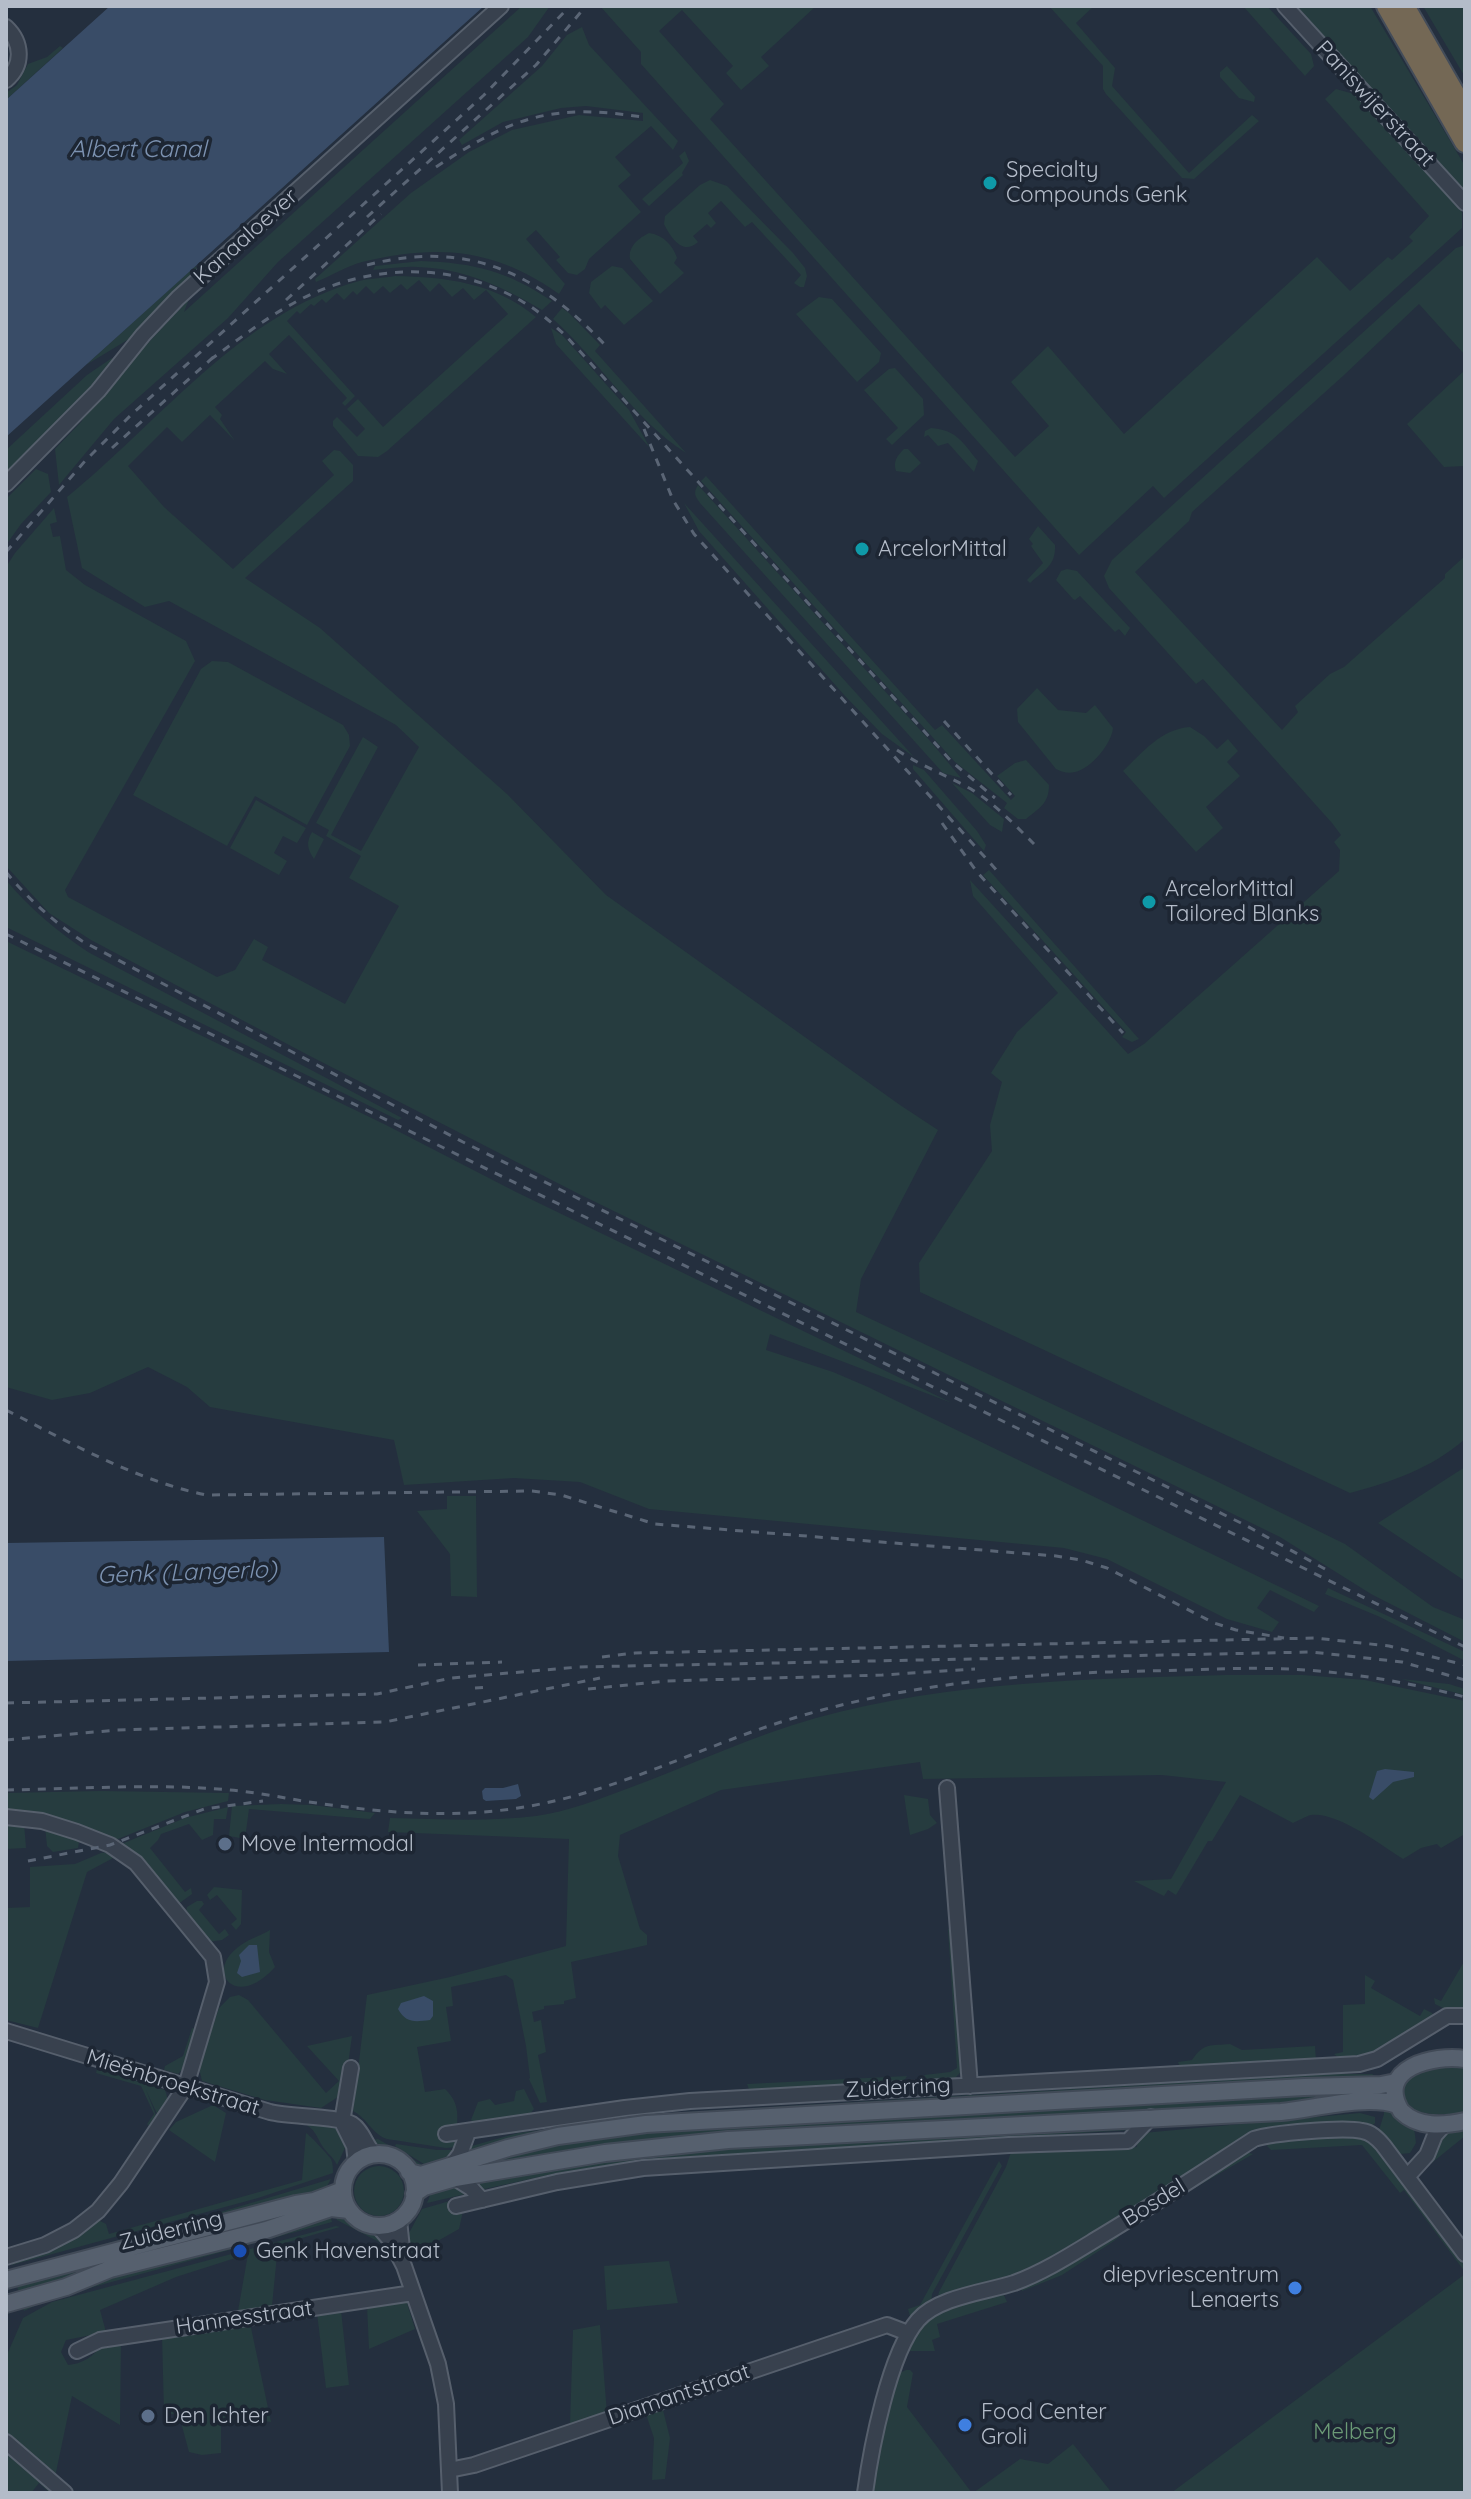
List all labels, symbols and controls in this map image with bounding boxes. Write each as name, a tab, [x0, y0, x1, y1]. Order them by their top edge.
street label: Paniswijerstraat	[1310, 36, 1440, 172]
water label: Albert Canal	[69, 136, 207, 164]
place label: Specialty Compounds Genk	[1006, 157, 1187, 208]
marker: Specialty Compounds Genk	[981, 174, 999, 192]
street label: Kanaaloever	[189, 183, 303, 291]
place label: ArcelorMittal	[878, 536, 1007, 562]
marker: ArcelorMittal	[853, 540, 871, 558]
place label: ArcelorMittal Tailored Blanks	[1165, 876, 1319, 928]
marker: ArcelorMittal Tailored Blanks	[1140, 893, 1158, 911]
water label: Genk (Langerlo)	[97, 1555, 277, 1591]
place label: Move Intermodal	[241, 1831, 414, 1857]
marker: Move Intermodal	[216, 1835, 234, 1853]
street label: Mieënbroekstraat	[83, 2044, 263, 2122]
street label: Zuiderring	[845, 2072, 951, 2104]
street label: Bosdel	[1118, 2174, 1190, 2232]
street label: Zuiderring	[117, 2205, 225, 2257]
place label: Genk Havenstraat	[256, 2238, 440, 2264]
marker: Genk Havenstraat	[231, 2242, 249, 2260]
place label: diepvriescentrum Lenaerts	[1103, 2262, 1279, 2314]
marker: diepvriescentrum Lenaerts	[1286, 2279, 1304, 2297]
street label: Hannesstraat	[174, 2295, 314, 2341]
street label: Diamantstraat	[605, 2358, 753, 2432]
place label: Food Center Groli	[981, 2399, 1107, 2450]
place label: Den Ichter	[164, 2403, 269, 2429]
marker: Den Ichter	[139, 2407, 157, 2425]
marker: Food Center Groli	[956, 2416, 974, 2434]
park label: Melberg	[1313, 2419, 1397, 2445]

